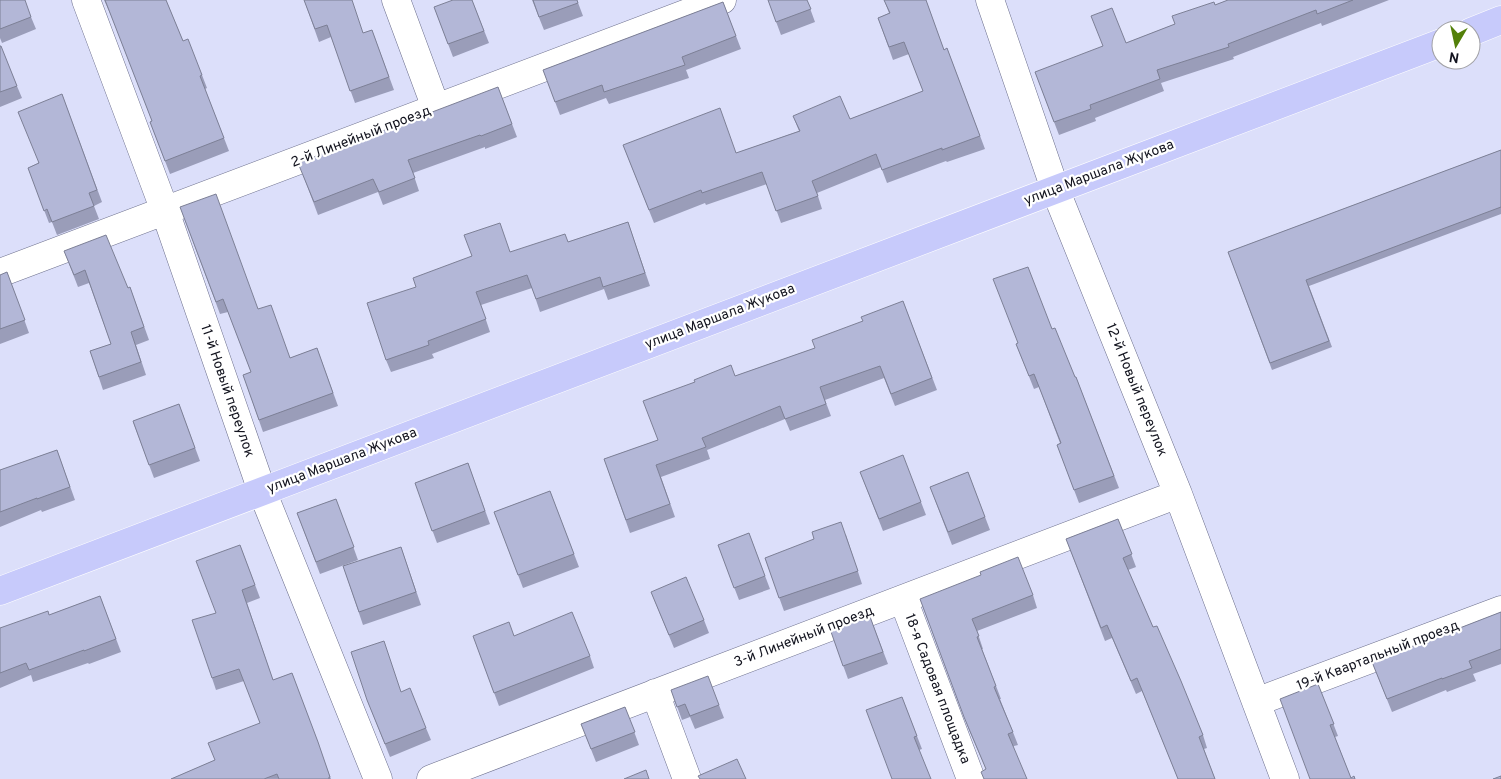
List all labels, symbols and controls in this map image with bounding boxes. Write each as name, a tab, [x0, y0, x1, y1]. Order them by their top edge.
north arrow	[1431, 20, 1481, 70]
text: N	[1448, 47, 1461, 66]
street label: 2-й Линейный проезд	[289, 102, 433, 172]
street label: улица Маршала Жукова	[1022, 137, 1176, 209]
street label: улица Маршала Жукова	[643, 281, 797, 353]
street label: 12-й Новый переулок	[1101, 321, 1171, 459]
street label: 11-й Новый переулок	[196, 322, 258, 460]
street label: улица Маршала Жукова	[265, 425, 419, 497]
street label: 3-й Линейный проезд	[732, 602, 876, 672]
street label: 18-я Садовая площадка	[900, 612, 974, 766]
street label: 19-й Квартальный проезд	[1294, 617, 1462, 695]

